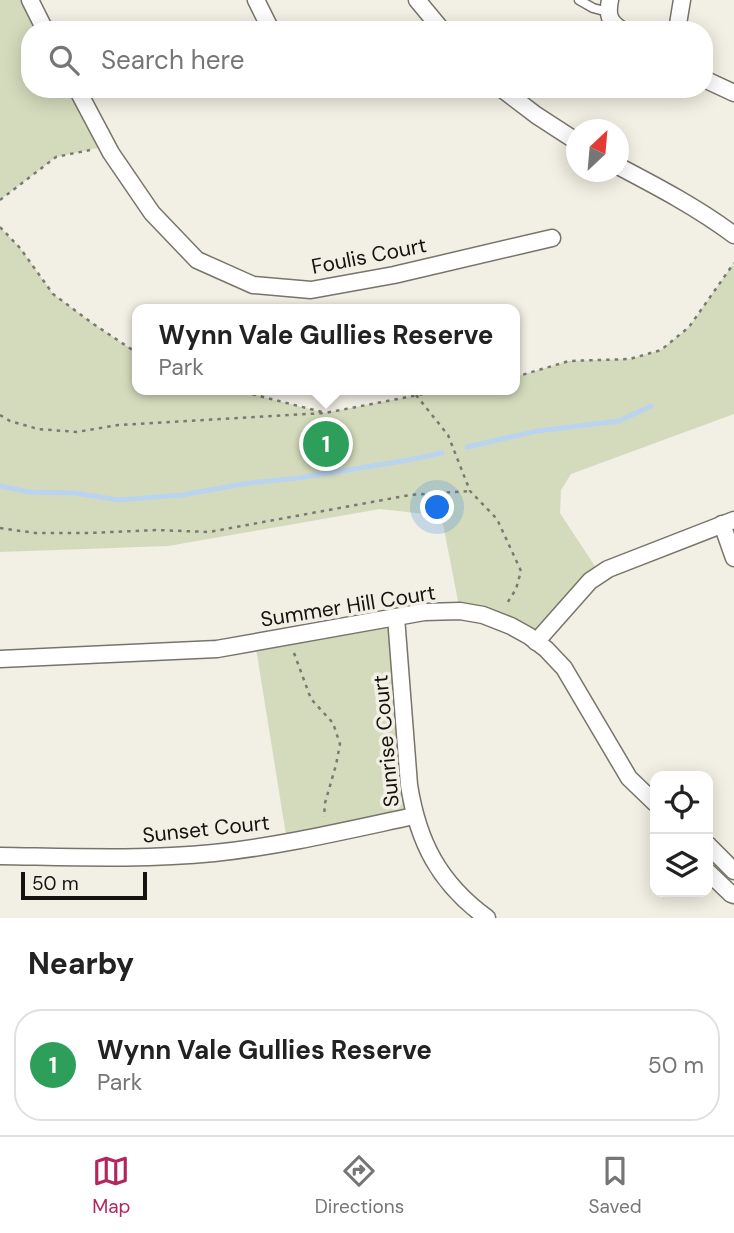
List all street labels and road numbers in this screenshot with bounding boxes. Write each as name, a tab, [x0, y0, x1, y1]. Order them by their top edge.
street label: Foulis Court	[309, 231, 429, 281]
street label: Summer Hill Court	[259, 578, 437, 634]
street label: Sunrise Court	[366, 674, 406, 808]
street label: Sunset Court	[141, 808, 271, 850]

